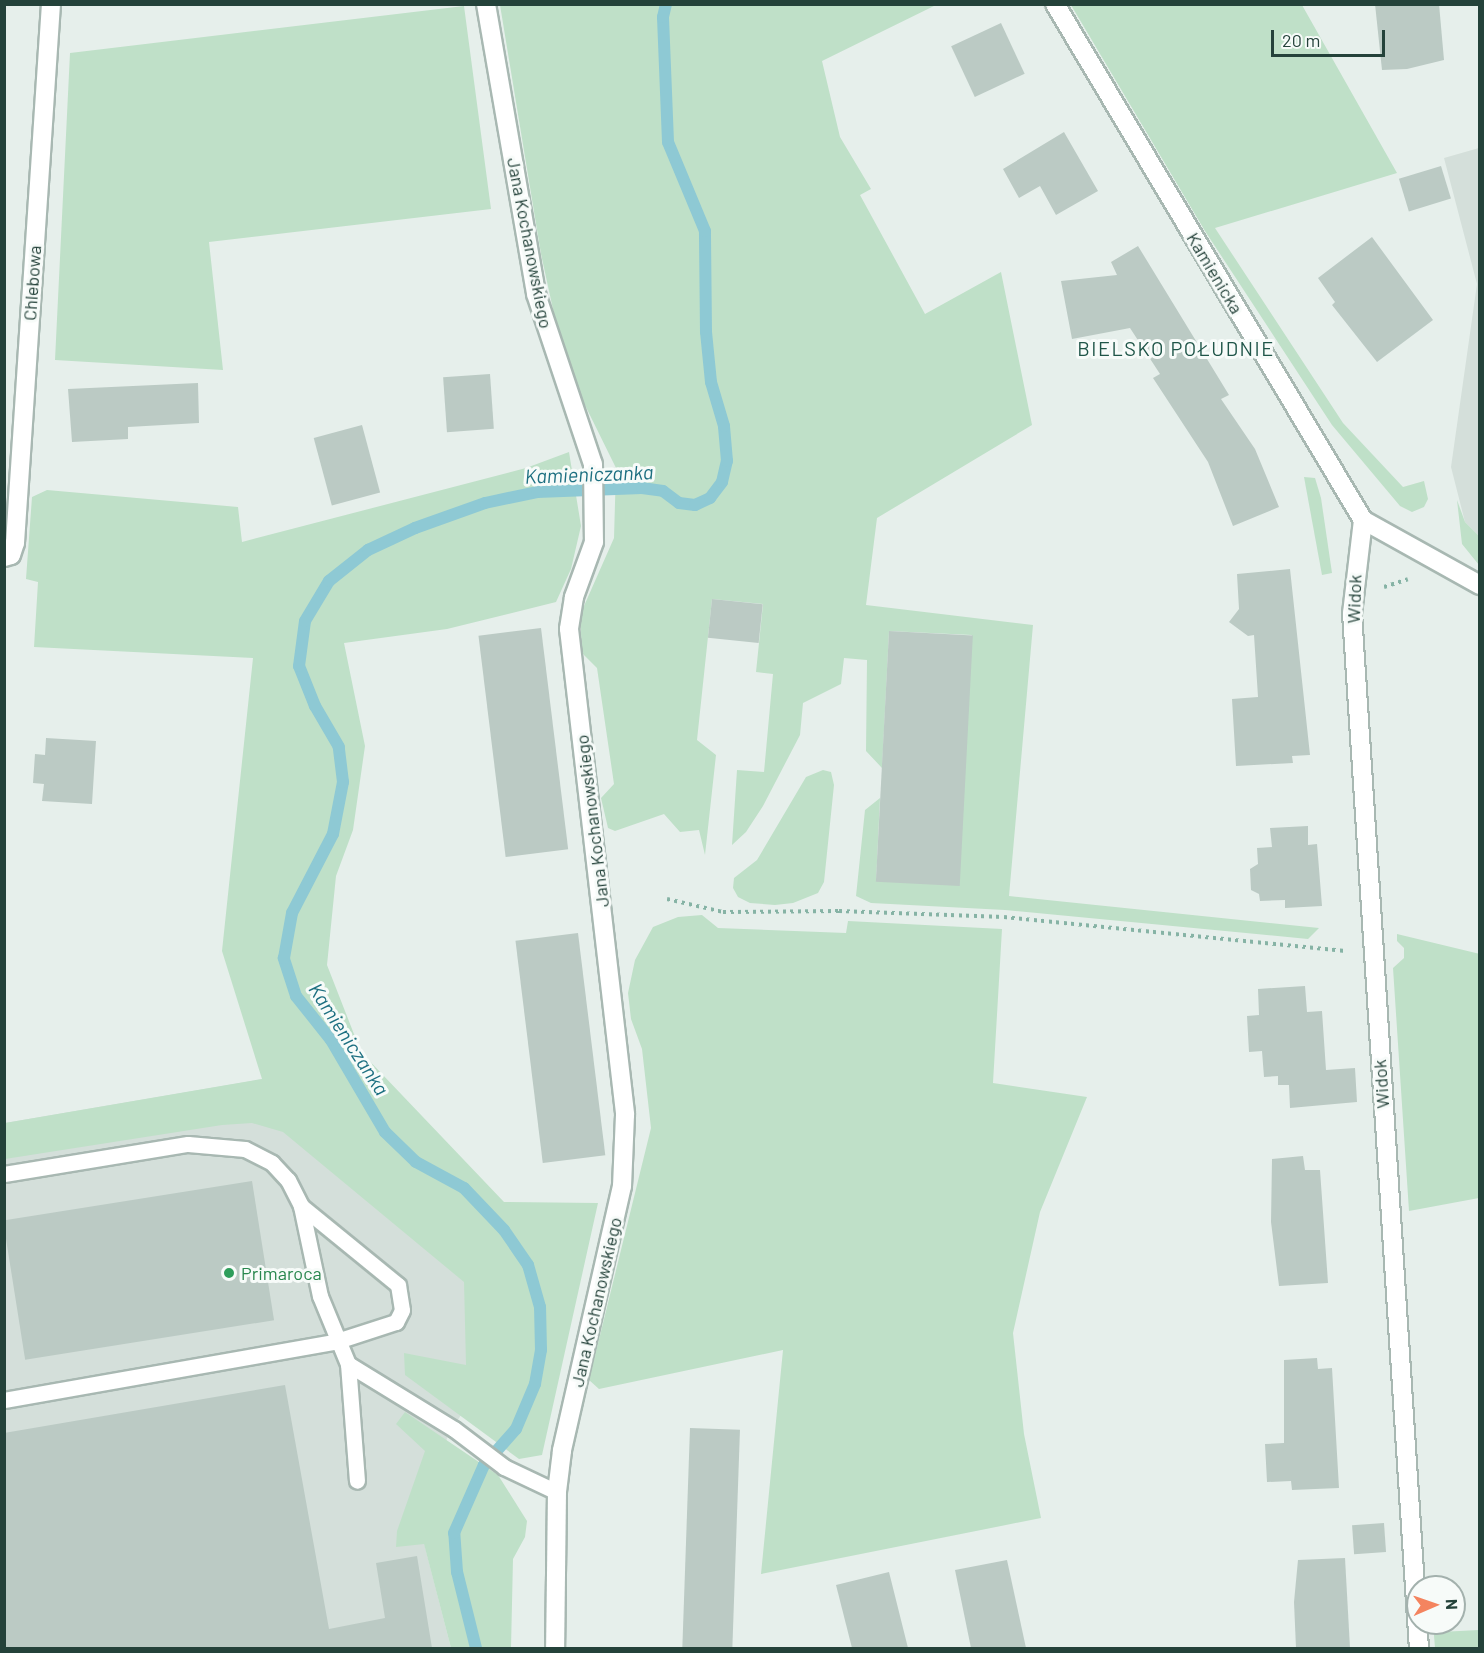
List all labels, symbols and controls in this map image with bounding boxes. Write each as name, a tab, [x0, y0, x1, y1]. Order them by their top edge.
scale bar	[1274, 18, 1388, 56]
text: 20 m	[1282, 29, 1320, 51]
street label: Jana Kochanowskiego	[503, 156, 557, 330]
street label: Kamienicka	[1182, 228, 1248, 318]
street label: Chlebowa	[19, 245, 45, 321]
district label: BIELSKO POŁUDNIE	[1077, 336, 1275, 360]
water label: Kamieniczanka	[524, 460, 654, 488]
street label: Widok	[1342, 574, 1366, 624]
street label: Jana Kochanowskiego	[571, 734, 613, 908]
water label: Kamieniczanka	[304, 978, 394, 1100]
street label: Widok	[1369, 1059, 1393, 1109]
street label: Jana Kochanowskiego	[566, 1215, 626, 1389]
place label: Primaroca	[241, 1262, 322, 1284]
marker: Primaroca	[222, 1266, 236, 1280]
north arrow	[1406, 1575, 1466, 1635]
text: N	[1443, 1599, 1462, 1610]

